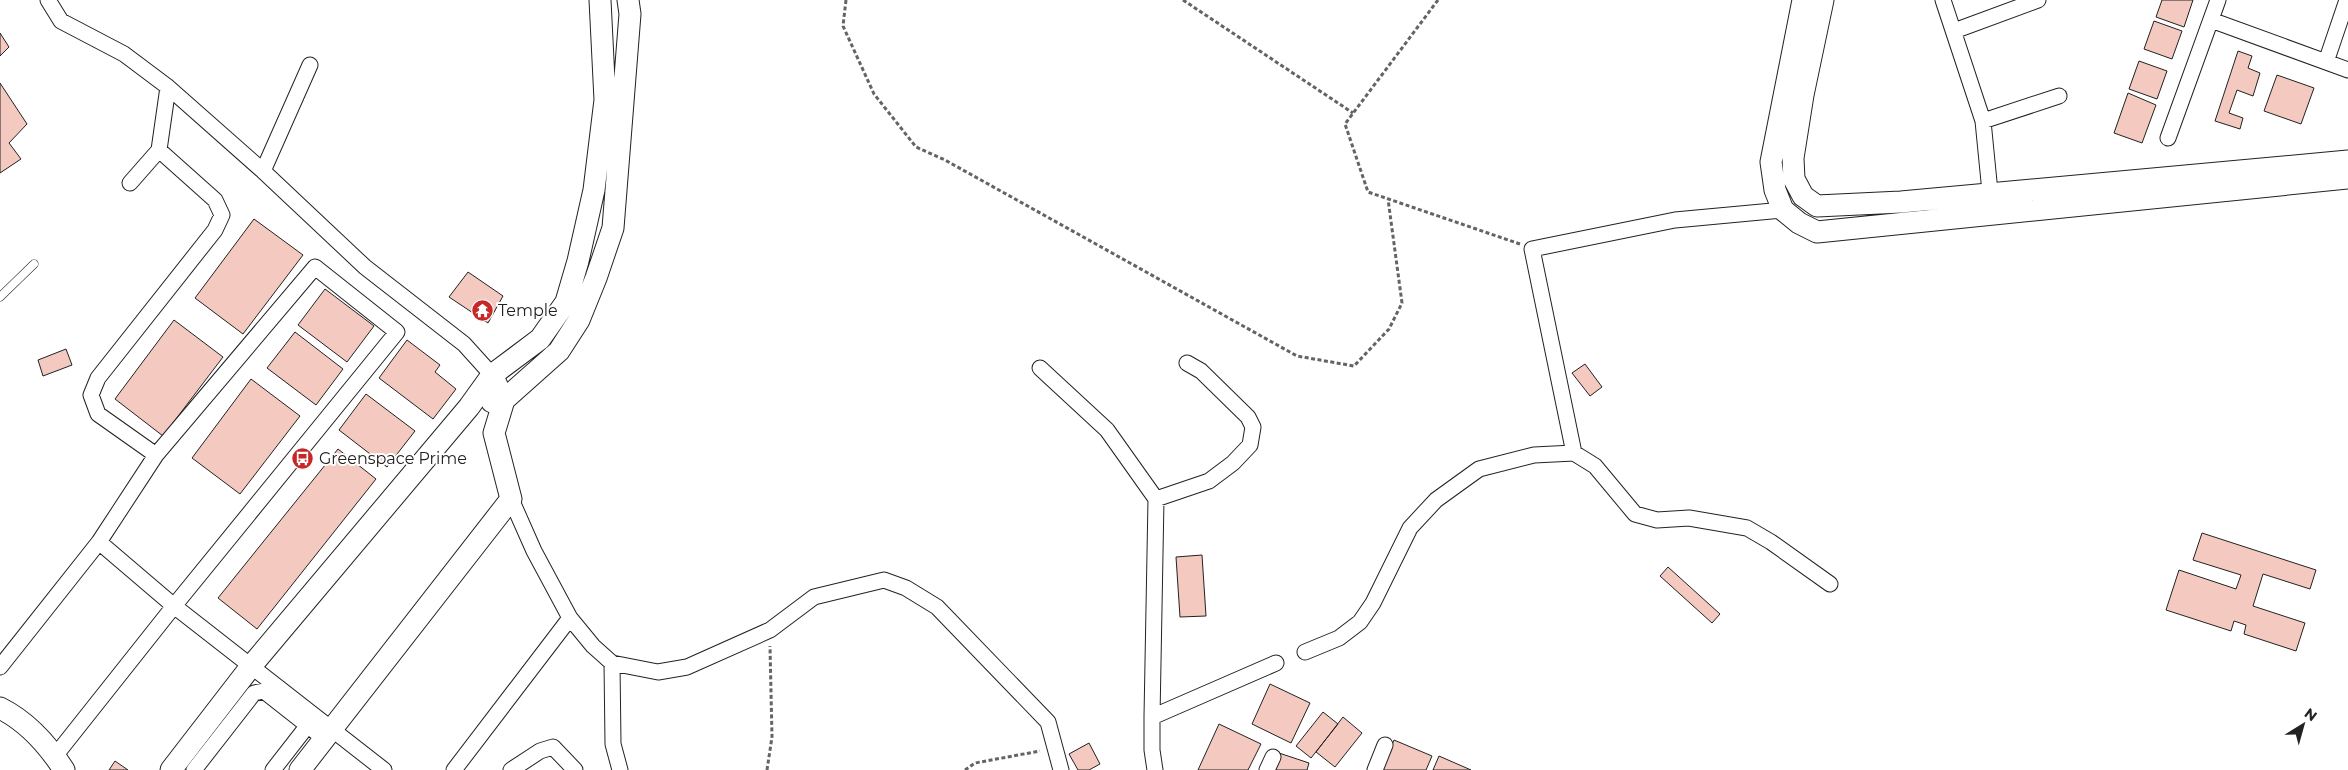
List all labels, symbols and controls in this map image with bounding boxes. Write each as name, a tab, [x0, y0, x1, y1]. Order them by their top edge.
temple icon: Temple	[470, 298, 494, 322]
place label: Temple	[498, 301, 558, 320]
bus stop icon: Greenspace Prime	[291, 446, 315, 470]
place label: Greenspace Prime	[319, 449, 467, 468]
north arrow	[2278, 700, 2328, 750]
text: N	[2301, 704, 2321, 725]

